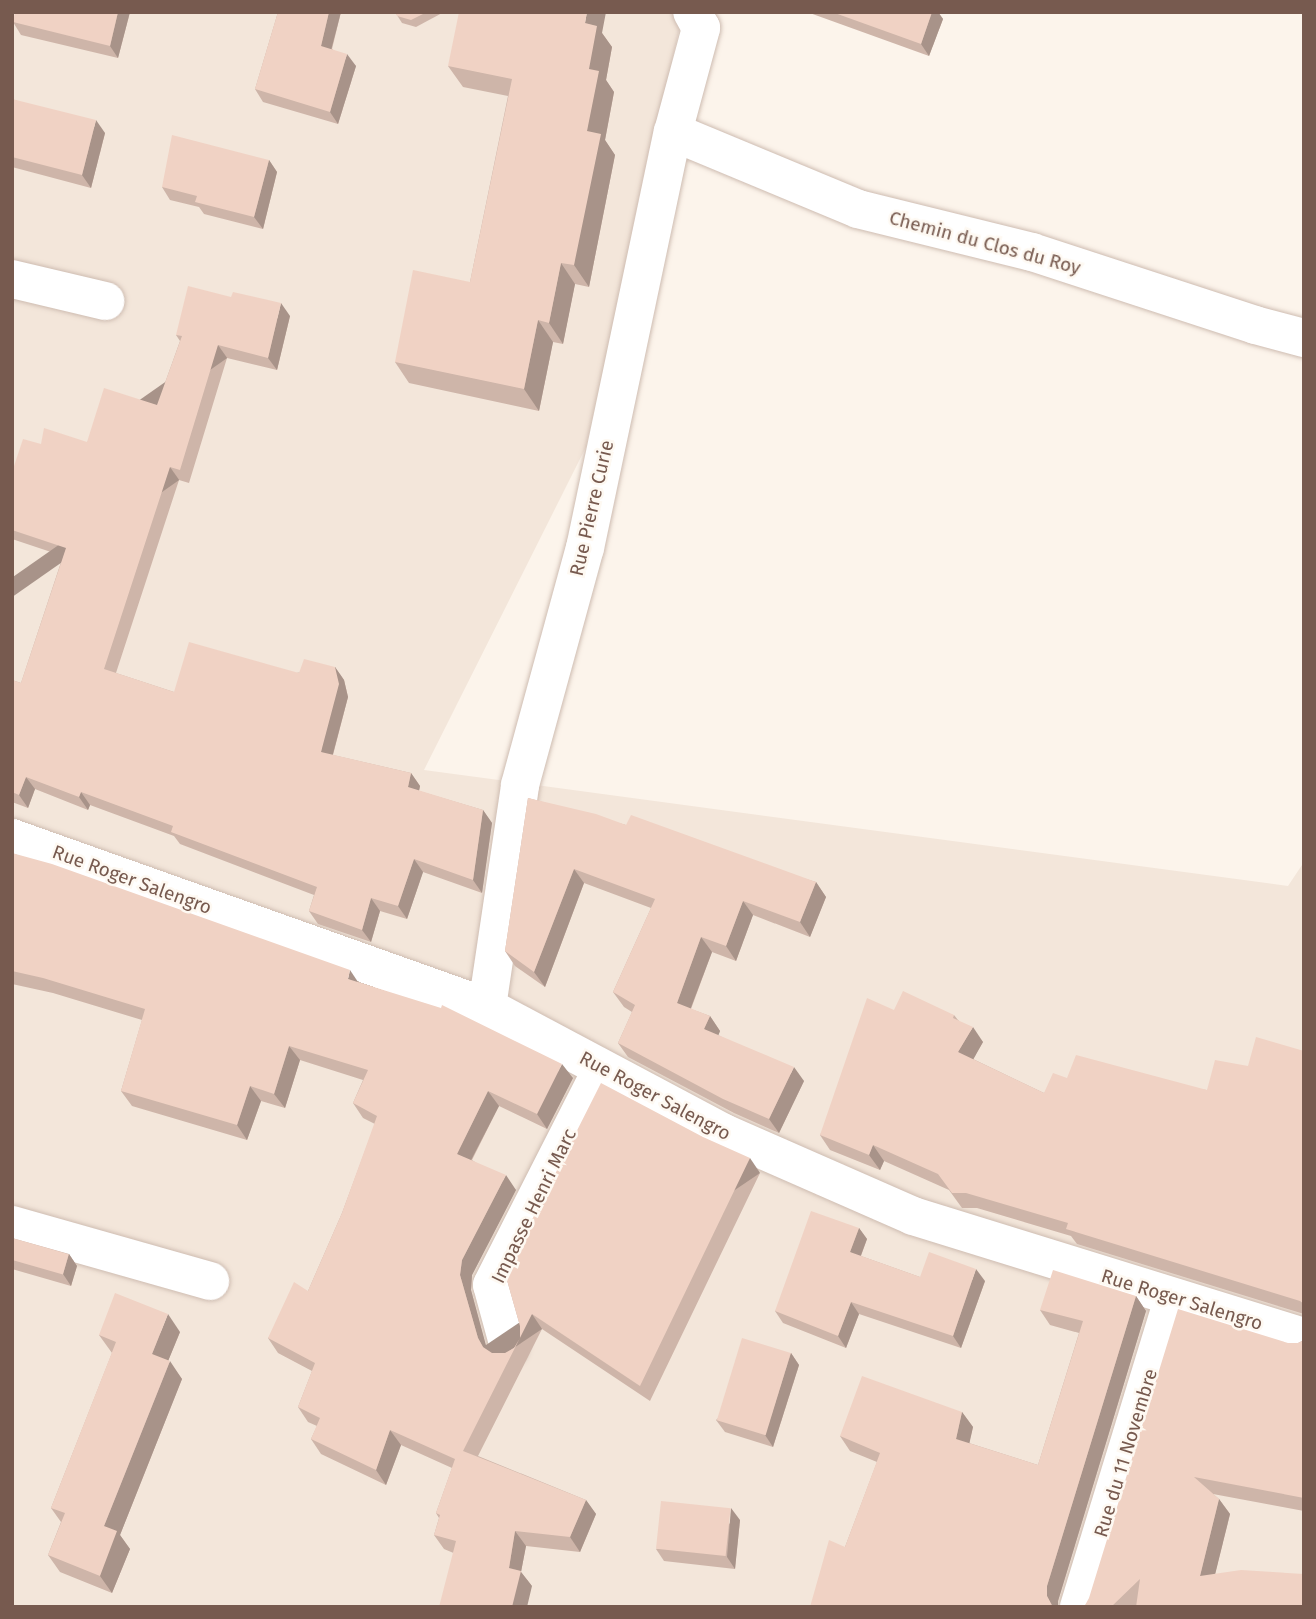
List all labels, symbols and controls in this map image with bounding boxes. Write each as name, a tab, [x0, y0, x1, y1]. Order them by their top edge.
street label: Chemin du Clos du Roy	[887, 206, 1083, 280]
street label: Rue Pierre Curie	[565, 438, 619, 578]
street label: Rue Roger Salengro	[49, 841, 215, 919]
street label: Rue Roger Salengro	[576, 1047, 734, 1145]
street label: Impasse Henri Marc	[487, 1125, 581, 1287]
street label: Rue Roger Salengro	[1098, 1265, 1266, 1335]
street label: Rue du 11 Novembre	[1090, 1366, 1162, 1540]

